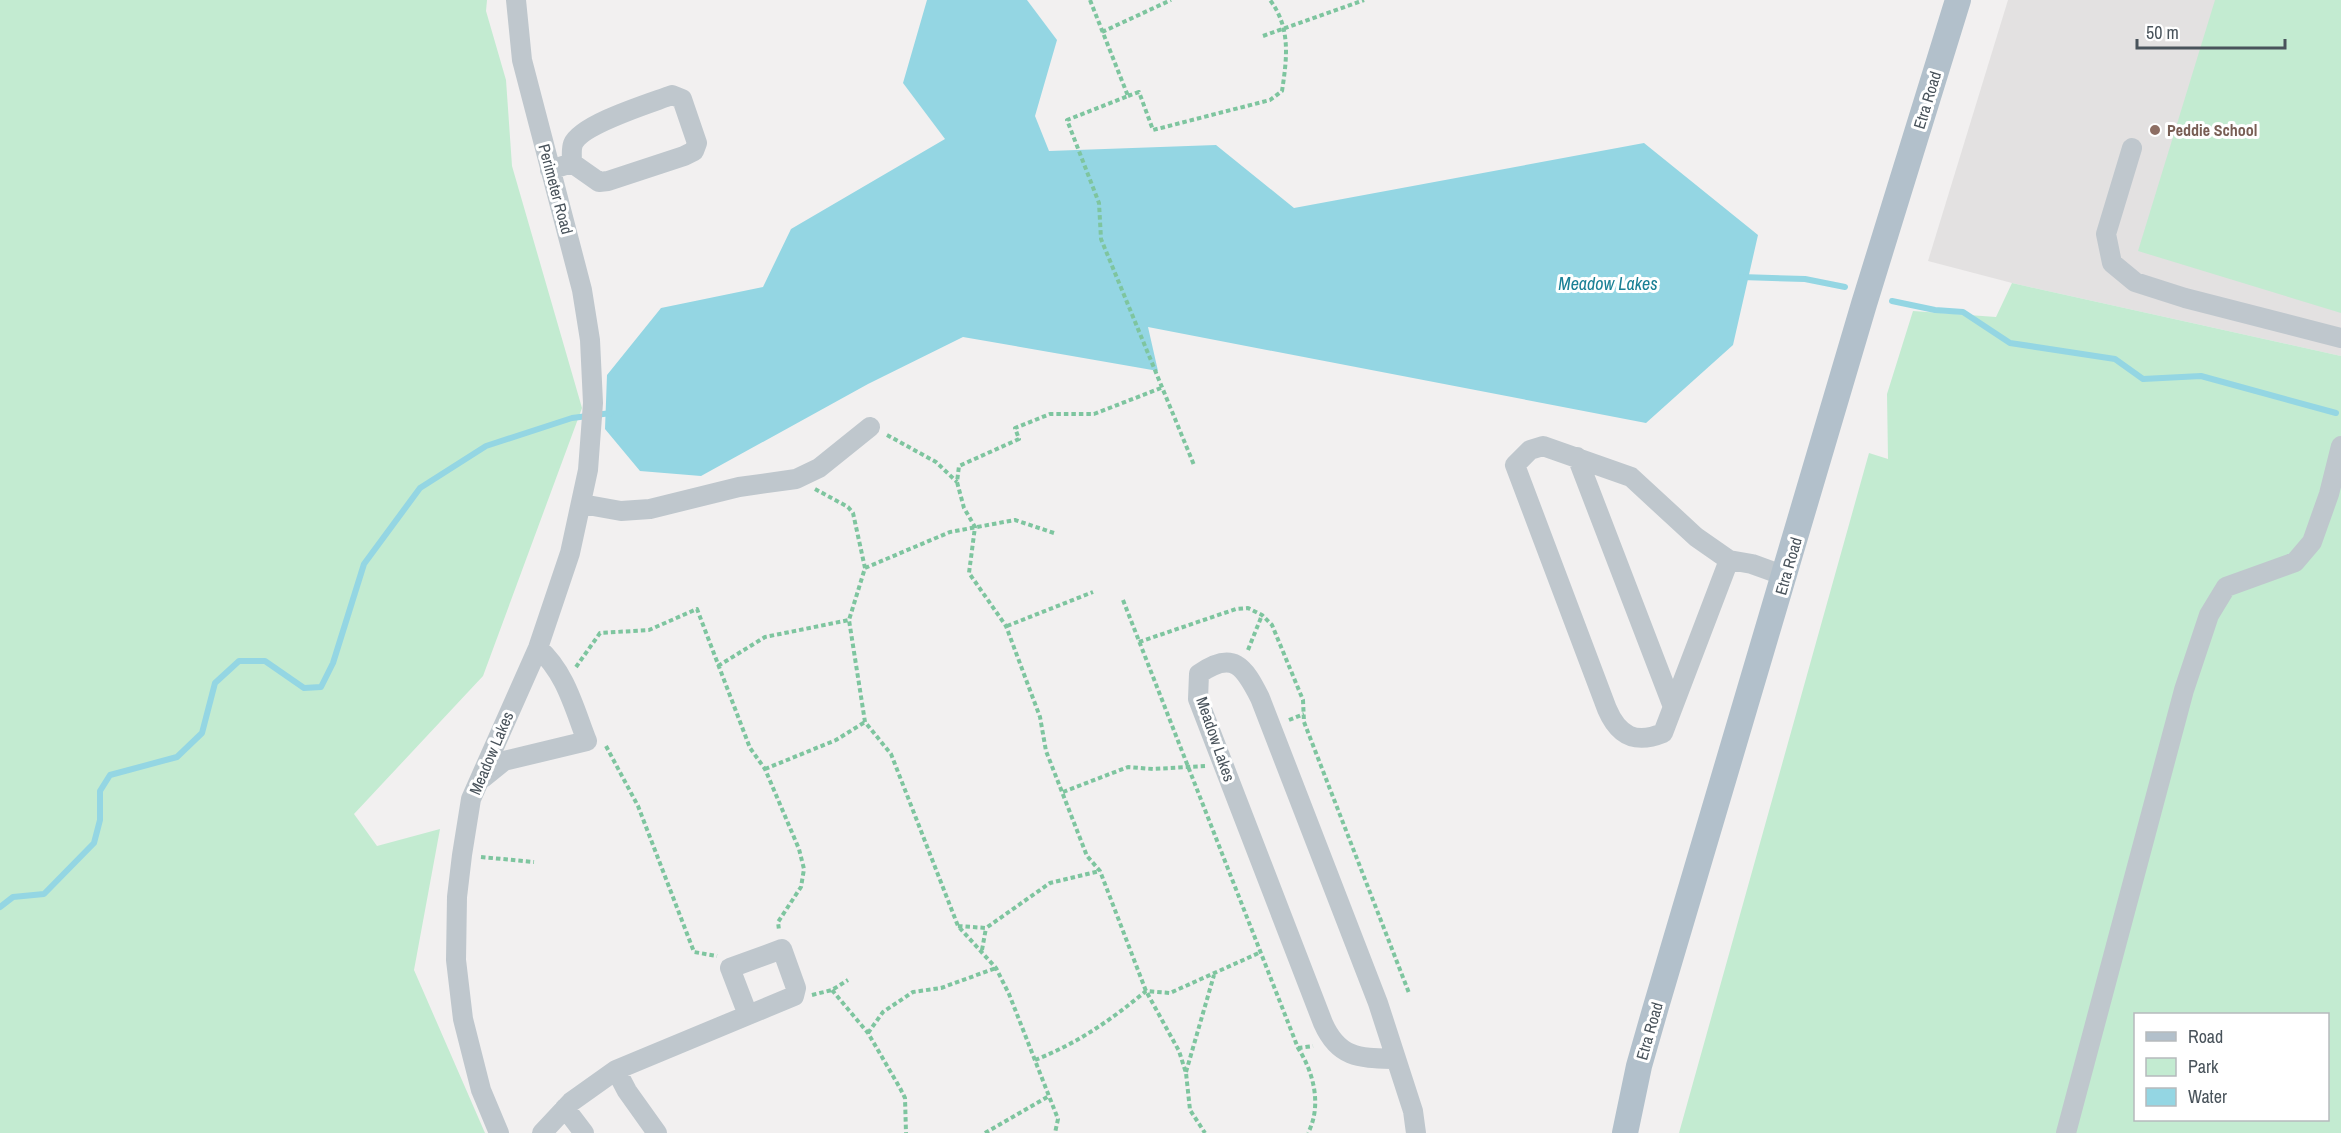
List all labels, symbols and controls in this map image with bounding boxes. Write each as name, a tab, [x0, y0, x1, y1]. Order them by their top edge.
scale bar	[2137, 12, 2286, 50]
text: 50 m	[2146, 20, 2179, 45]
street label: Etra Road	[1908, 69, 1946, 131]
place label: Peddie School	[2167, 119, 2257, 141]
marker: Peddie School	[2148, 123, 2162, 137]
street label: Perimeter Road	[533, 141, 579, 237]
water label: Meadow Lakes	[1558, 271, 1658, 296]
street label: Etra Road	[1769, 535, 1807, 597]
street label: Meadow Lakes	[1191, 694, 1241, 784]
street label: Meadow Lakes	[464, 708, 518, 798]
street label: Etra Road	[1630, 1000, 1668, 1062]
legend	[2134, 1013, 2329, 1121]
text: Road	[2188, 1024, 2223, 1049]
text: Park	[2188, 1054, 2219, 1079]
text: Water	[2188, 1084, 2227, 1109]

